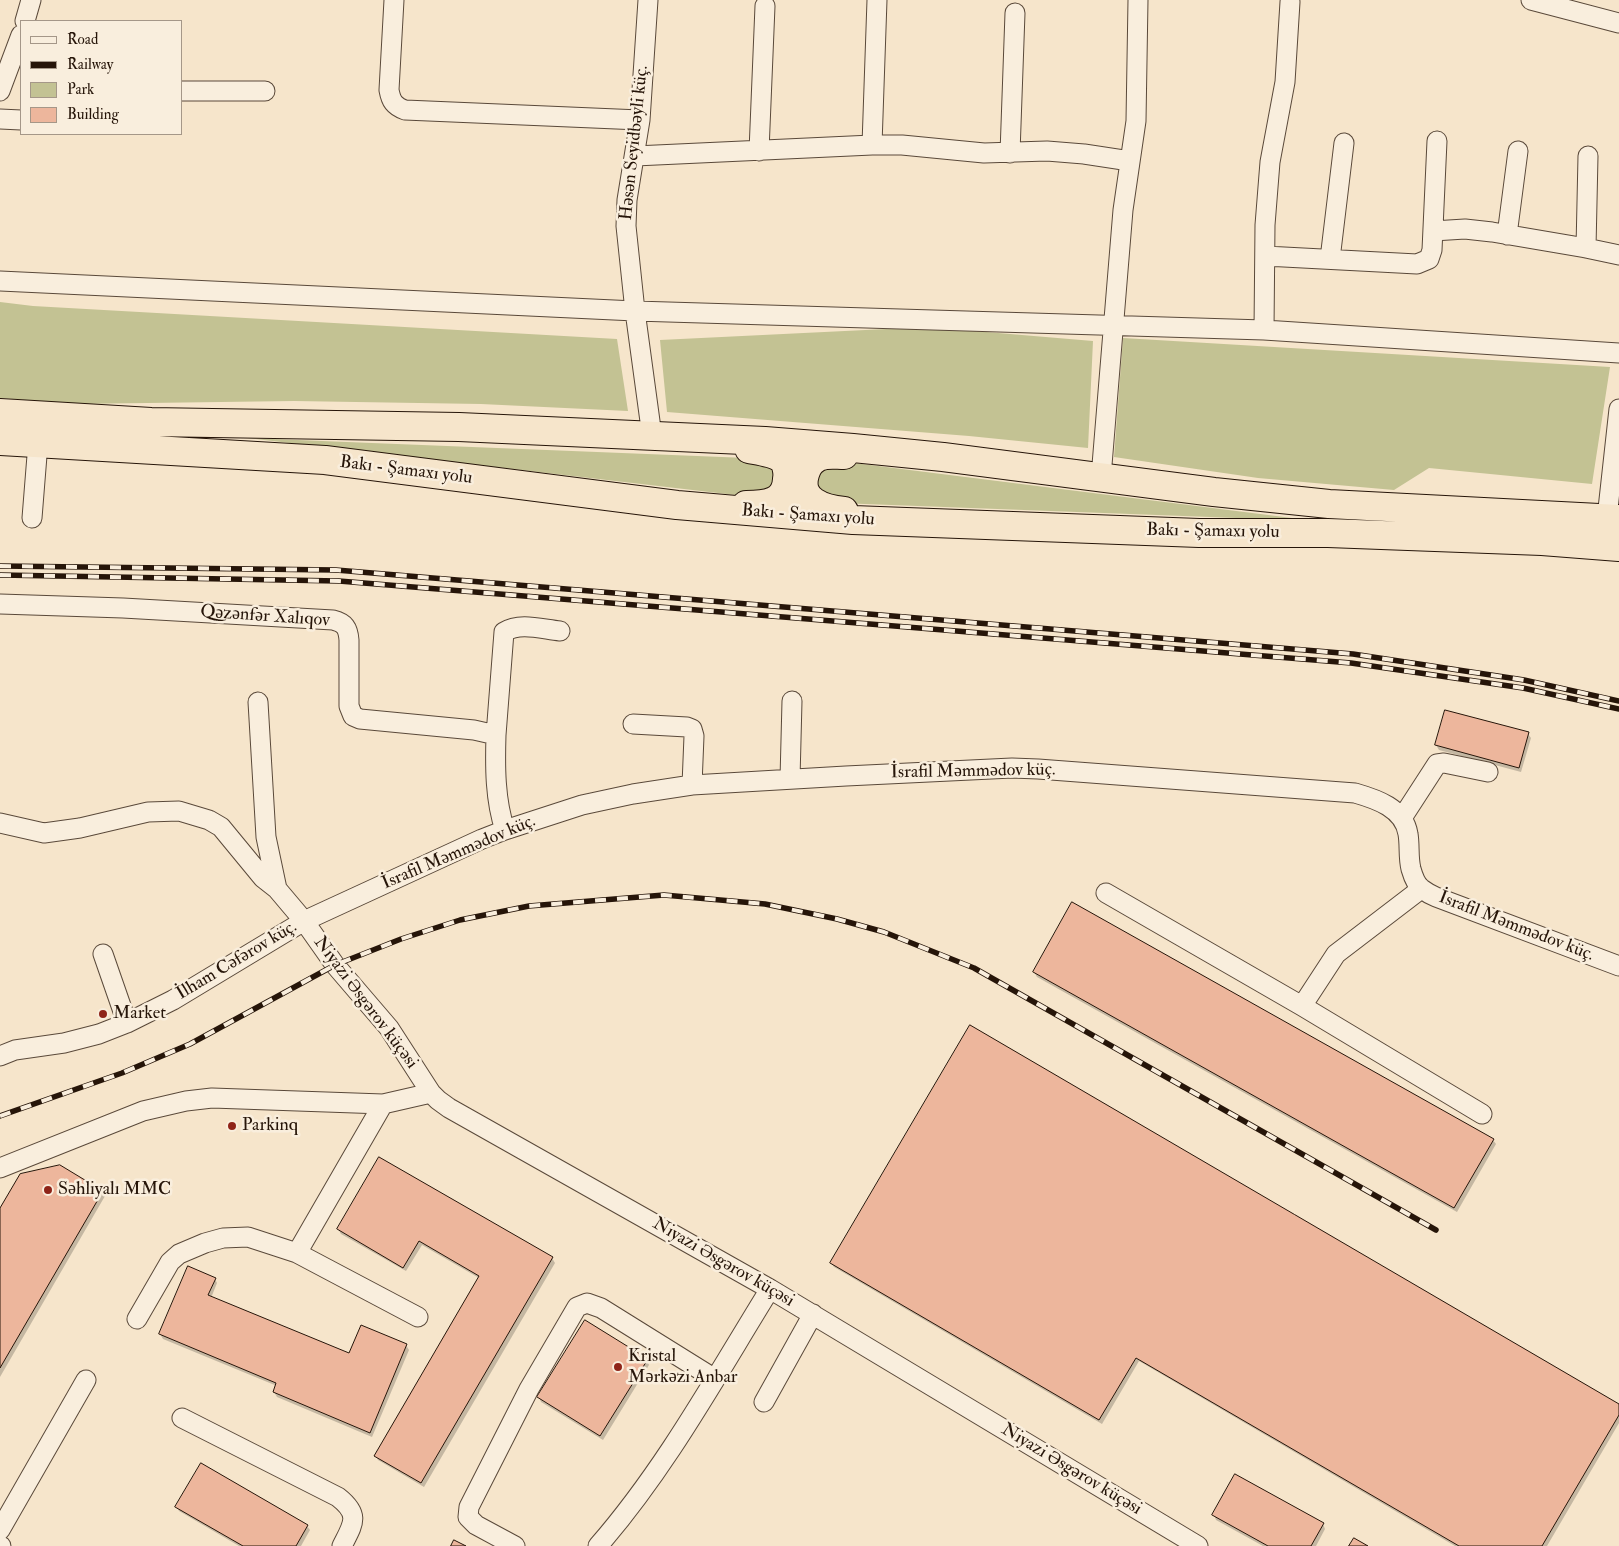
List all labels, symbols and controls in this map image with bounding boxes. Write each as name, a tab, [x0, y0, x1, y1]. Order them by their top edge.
legend	[20, 20, 182, 135]
text: Road	[67, 30, 98, 49]
text: Railway	[67, 55, 113, 74]
street label: Həsən Seyidbəyli küç.	[616, 65, 654, 221]
text: Park	[67, 80, 94, 99]
text: Building	[67, 105, 119, 124]
street label: Bakı - Şamaxı yolu	[338, 452, 474, 490]
street label: Bakı - Şamaxı yolu	[741, 501, 875, 531]
street label: Bakı - Şamaxı yolu	[1146, 520, 1280, 544]
street label: Qəzənfər Xalıqov	[199, 602, 331, 632]
street label: İsrafil Məmmədov küç.	[890, 760, 1056, 784]
street label: İsrafil Məmmədov küç.	[379, 811, 539, 895]
street label: İsrafil Məmmədov küç.	[1435, 887, 1597, 967]
street label: İlham Cəfərov küç.	[173, 917, 301, 1005]
street label: Niyazi Əsgərov küçəsi	[308, 933, 422, 1073]
place label: Market	[113, 1003, 166, 1025]
marker: Market	[97, 1008, 109, 1020]
place label: Parkinq	[242, 1115, 298, 1137]
marker: Parkinq	[226, 1120, 238, 1132]
place label: Səhliyalı MMC	[58, 1179, 171, 1201]
marker: Səhliyalı MMC	[42, 1184, 54, 1196]
street label: Niyazi Əsgərov küçəsi	[648, 1214, 798, 1312]
place label: Kristal Mərkəzi Anbar	[628, 1346, 738, 1388]
marker: Kristal Mərkəzi Anbar	[612, 1361, 624, 1373]
street label: Niyazi Əsgərov küçəsi	[997, 1420, 1145, 1520]

